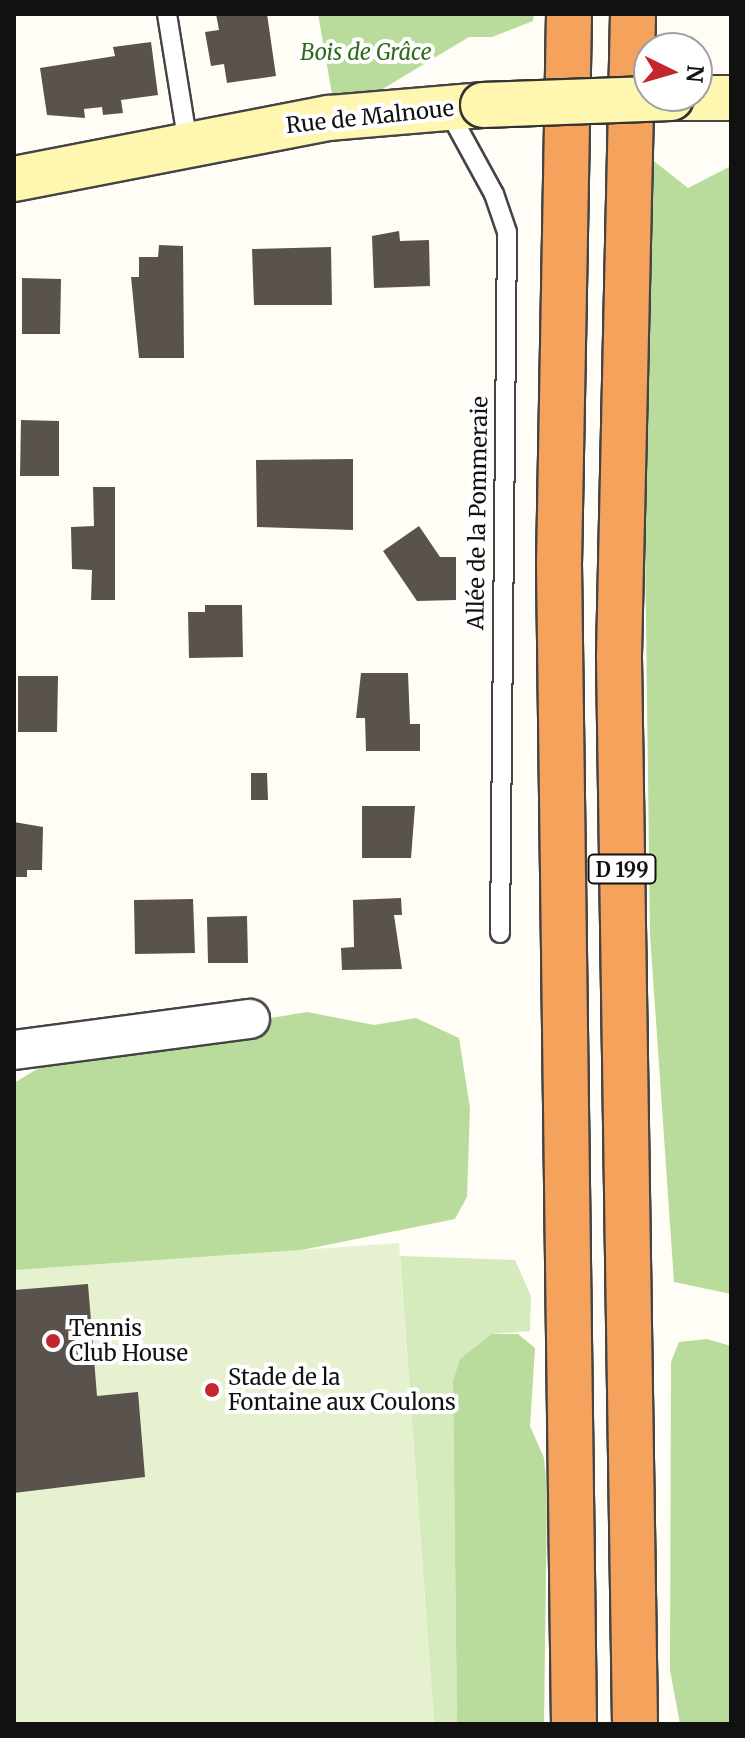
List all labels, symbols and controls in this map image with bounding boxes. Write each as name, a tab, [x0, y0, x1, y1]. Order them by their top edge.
north arrow	[633, 32, 713, 112]
park label: Bois de Grâce	[300, 40, 432, 66]
text: N	[680, 64, 710, 84]
street label: Rue de Malnoue	[285, 95, 455, 139]
street label: Allée de la Pommeraie	[463, 396, 493, 630]
road number: D 199	[586, 853, 658, 885]
place label: Tennis Club House	[69, 1315, 188, 1366]
marker: Tennis Club House	[44, 1332, 62, 1350]
place label: Stade de la Fontaine aux Coulons	[228, 1364, 456, 1416]
marker: Stade de la Fontaine aux Coulons	[203, 1381, 221, 1399]

